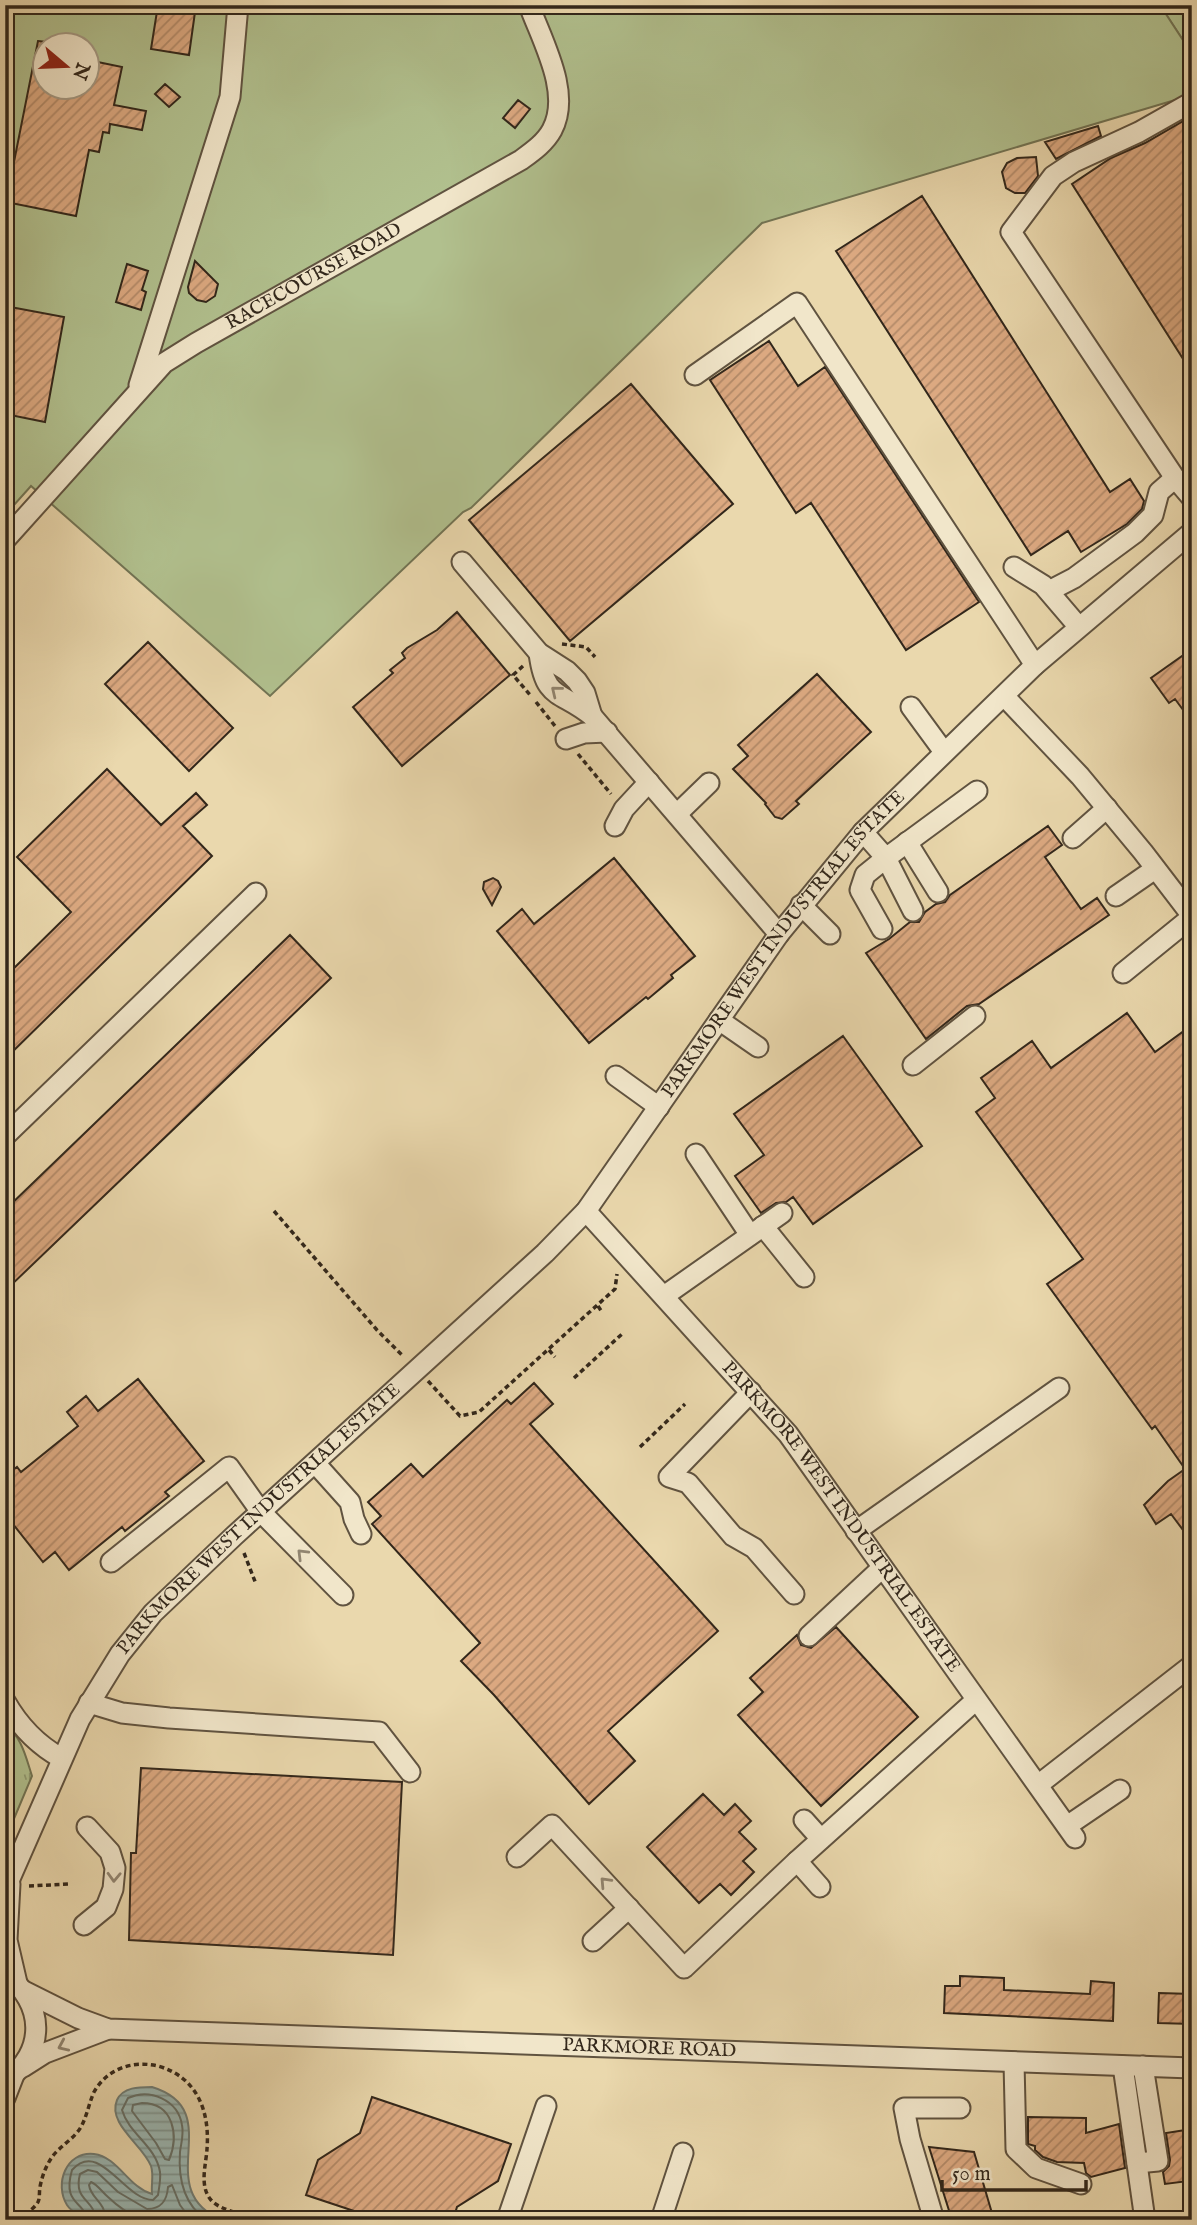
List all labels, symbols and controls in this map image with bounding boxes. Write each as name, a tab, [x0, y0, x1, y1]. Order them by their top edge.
north arrow	[32, 32, 102, 102]
text: N	[66, 58, 95, 83]
street label: RACECOURSE ROAD	[222, 218, 406, 336]
one-way arrow	[551, 687, 564, 700]
street label: PARKMORE WEST INDUSTRIAL ESTATE	[657, 786, 910, 1102]
street label: PARKMORE WEST INDUSTRIAL ESTATE	[716, 1357, 966, 1677]
street label: PARKMORE WEST INDUSTRIAL ESTATE	[112, 1378, 406, 1660]
one-way arrow	[297, 1549, 310, 1562]
one-way arrow	[106, 1872, 121, 1883]
one-way arrow	[600, 1877, 613, 1890]
street label: PARKMORE ROAD	[562, 2033, 737, 2064]
one-way arrow	[58, 2037, 70, 2051]
scale bar	[942, 2148, 1085, 2192]
text: 50 m	[952, 2161, 991, 2188]

